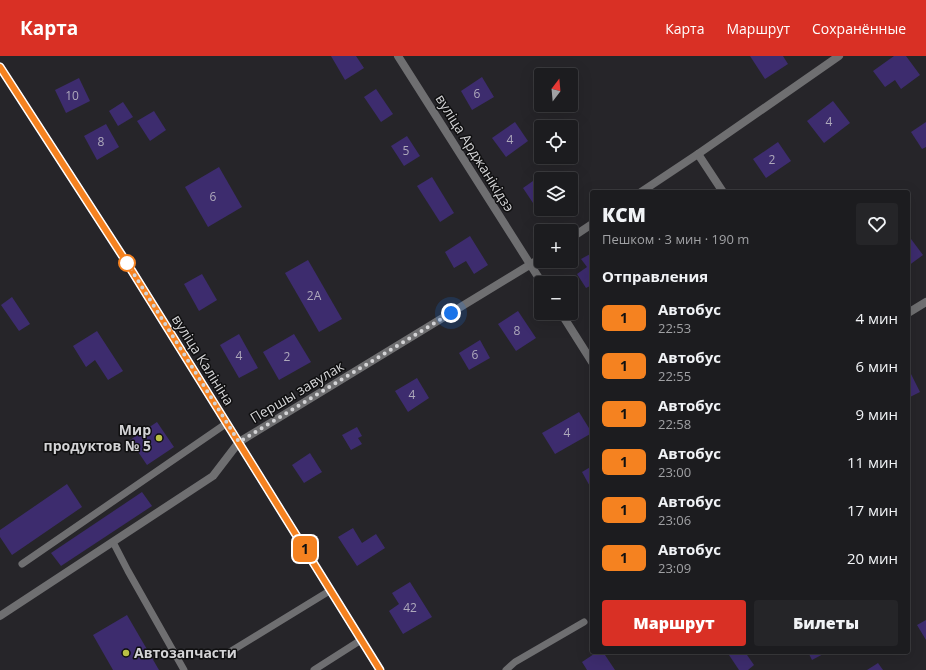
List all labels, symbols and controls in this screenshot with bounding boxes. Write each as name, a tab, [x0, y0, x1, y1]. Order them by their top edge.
text: Карта	[20, 15, 78, 41]
text: Карта	[665, 19, 704, 38]
text: Маршрут	[726, 19, 790, 38]
text: Сохранённые	[812, 19, 906, 38]
north arrow	[534, 68, 578, 112]
map controls	[534, 68, 578, 320]
house number: 6	[474, 85, 481, 102]
house number: 10	[65, 87, 79, 104]
street label: вуліца Арджанікідзэ	[432, 90, 519, 215]
house number: 4	[826, 113, 833, 130]
button: locate	[534, 120, 578, 164]
house number: 4	[507, 131, 514, 148]
house number: 8	[98, 133, 105, 150]
house number: 5	[403, 142, 410, 159]
house number: 2	[769, 151, 776, 168]
button: layers	[534, 172, 578, 216]
house number: 6	[210, 188, 217, 205]
text: КСМ	[602, 202, 646, 228]
button: heart	[856, 203, 898, 245]
button: +	[534, 224, 578, 268]
text: Пешком · 3 мин · 190 m	[602, 230, 749, 248]
unlabelled marker	[118, 254, 136, 272]
text: Отправления	[602, 266, 708, 286]
button: −	[534, 276, 578, 320]
house number: 2А	[307, 287, 322, 304]
text: Автобус	[658, 299, 721, 319]
your location	[441, 303, 461, 323]
text: 1	[620, 308, 628, 327]
text: 4 мин	[855, 308, 898, 328]
street label: вуліца Калініна	[168, 311, 239, 409]
text: 22:53	[658, 319, 691, 337]
house number: 8	[514, 322, 521, 339]
house number: 6	[472, 346, 479, 363]
house number: 4	[236, 347, 243, 364]
text: Автобус	[658, 347, 721, 367]
house number: 2	[284, 348, 291, 365]
street label: Першы завулак	[246, 356, 348, 427]
text: 1	[620, 356, 628, 375]
text: 6 мин	[855, 356, 898, 376]
text: 22:55	[658, 367, 691, 385]
house number: 4	[409, 386, 416, 403]
text: Автобус	[658, 395, 721, 415]
text: 1	[620, 404, 628, 423]
text: 9 мин	[855, 404, 898, 424]
text: 22:58	[658, 415, 691, 433]
place label: Мир продуктов № 5	[44, 420, 151, 455]
house number: 4	[564, 424, 571, 441]
marker: Мир продуктов № 5	[154, 433, 164, 443]
text: Автобус	[658, 443, 721, 463]
text: 1	[620, 452, 628, 471]
text: 11 мин	[847, 452, 898, 472]
text: 23:00	[658, 463, 691, 481]
text: Автобус	[658, 491, 721, 511]
text: 1	[620, 500, 628, 519]
text: 17 мин	[847, 500, 898, 520]
text: 23:06	[658, 511, 691, 529]
line badge: 1	[292, 536, 318, 562]
text: 1	[301, 539, 309, 558]
text: Автобус	[658, 539, 721, 559]
text: 1	[620, 548, 628, 567]
text: 20 мин	[847, 548, 898, 568]
text: 23:09	[658, 559, 691, 577]
house number: 42	[403, 599, 417, 616]
button: Маршрут	[602, 600, 746, 646]
button: Билеты	[754, 600, 898, 646]
place label: Автозапчасти	[134, 643, 237, 662]
marker: Автозапчасти	[121, 648, 131, 658]

